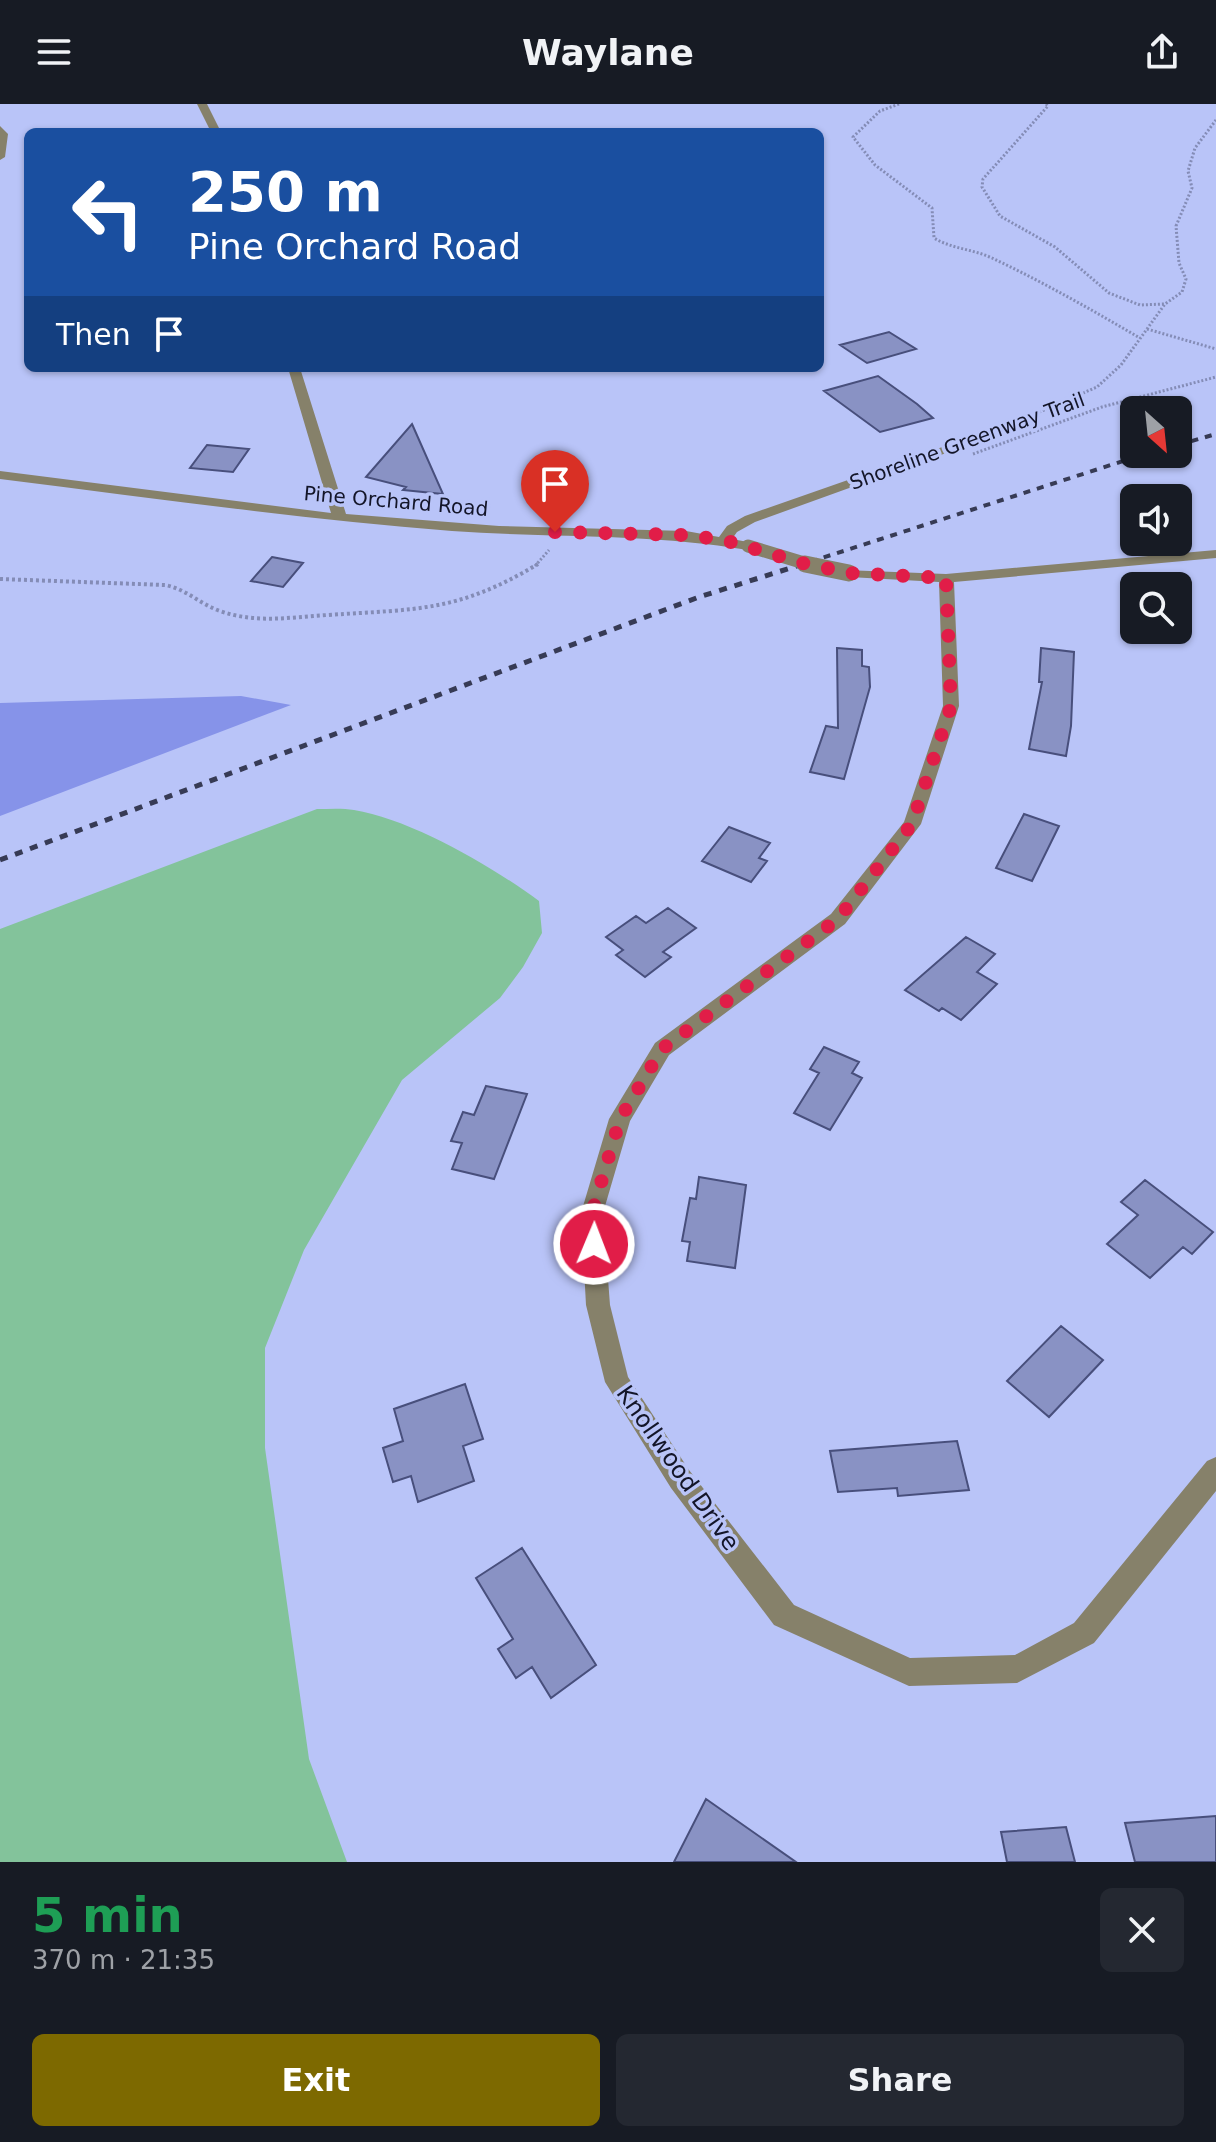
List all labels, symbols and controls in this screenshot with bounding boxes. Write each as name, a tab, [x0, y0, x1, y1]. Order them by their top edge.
icon: menu	[32, 30, 76, 74]
icon: share	[1140, 30, 1184, 74]
text: Waylane	[522, 32, 694, 73]
text: 250 m	[188, 159, 383, 224]
icon: left	[56, 160, 160, 264]
text: Pine Orchard Road	[188, 226, 521, 267]
icon: arrive	[147, 312, 191, 356]
text: Then	[56, 317, 131, 352]
street label: Shoreline Greenway Trail	[846, 387, 1088, 495]
north arrow	[1120, 396, 1192, 468]
map controls	[1120, 396, 1192, 644]
pin	[521, 450, 589, 532]
icon: arrive	[533, 462, 577, 506]
street label: Pine Orchard Road	[303, 481, 489, 521]
button: sound	[1120, 484, 1192, 556]
button: search	[1120, 572, 1192, 644]
position arrow	[552, 1202, 636, 1286]
street label: Knollwood Drive	[611, 1380, 745, 1556]
text: 5 min	[32, 1887, 183, 1943]
button: close	[1100, 1888, 1184, 1972]
text: 370 m · 21:35	[32, 1945, 215, 1975]
button: Exit	[32, 2034, 600, 2126]
button: Share	[616, 2034, 1184, 2126]

